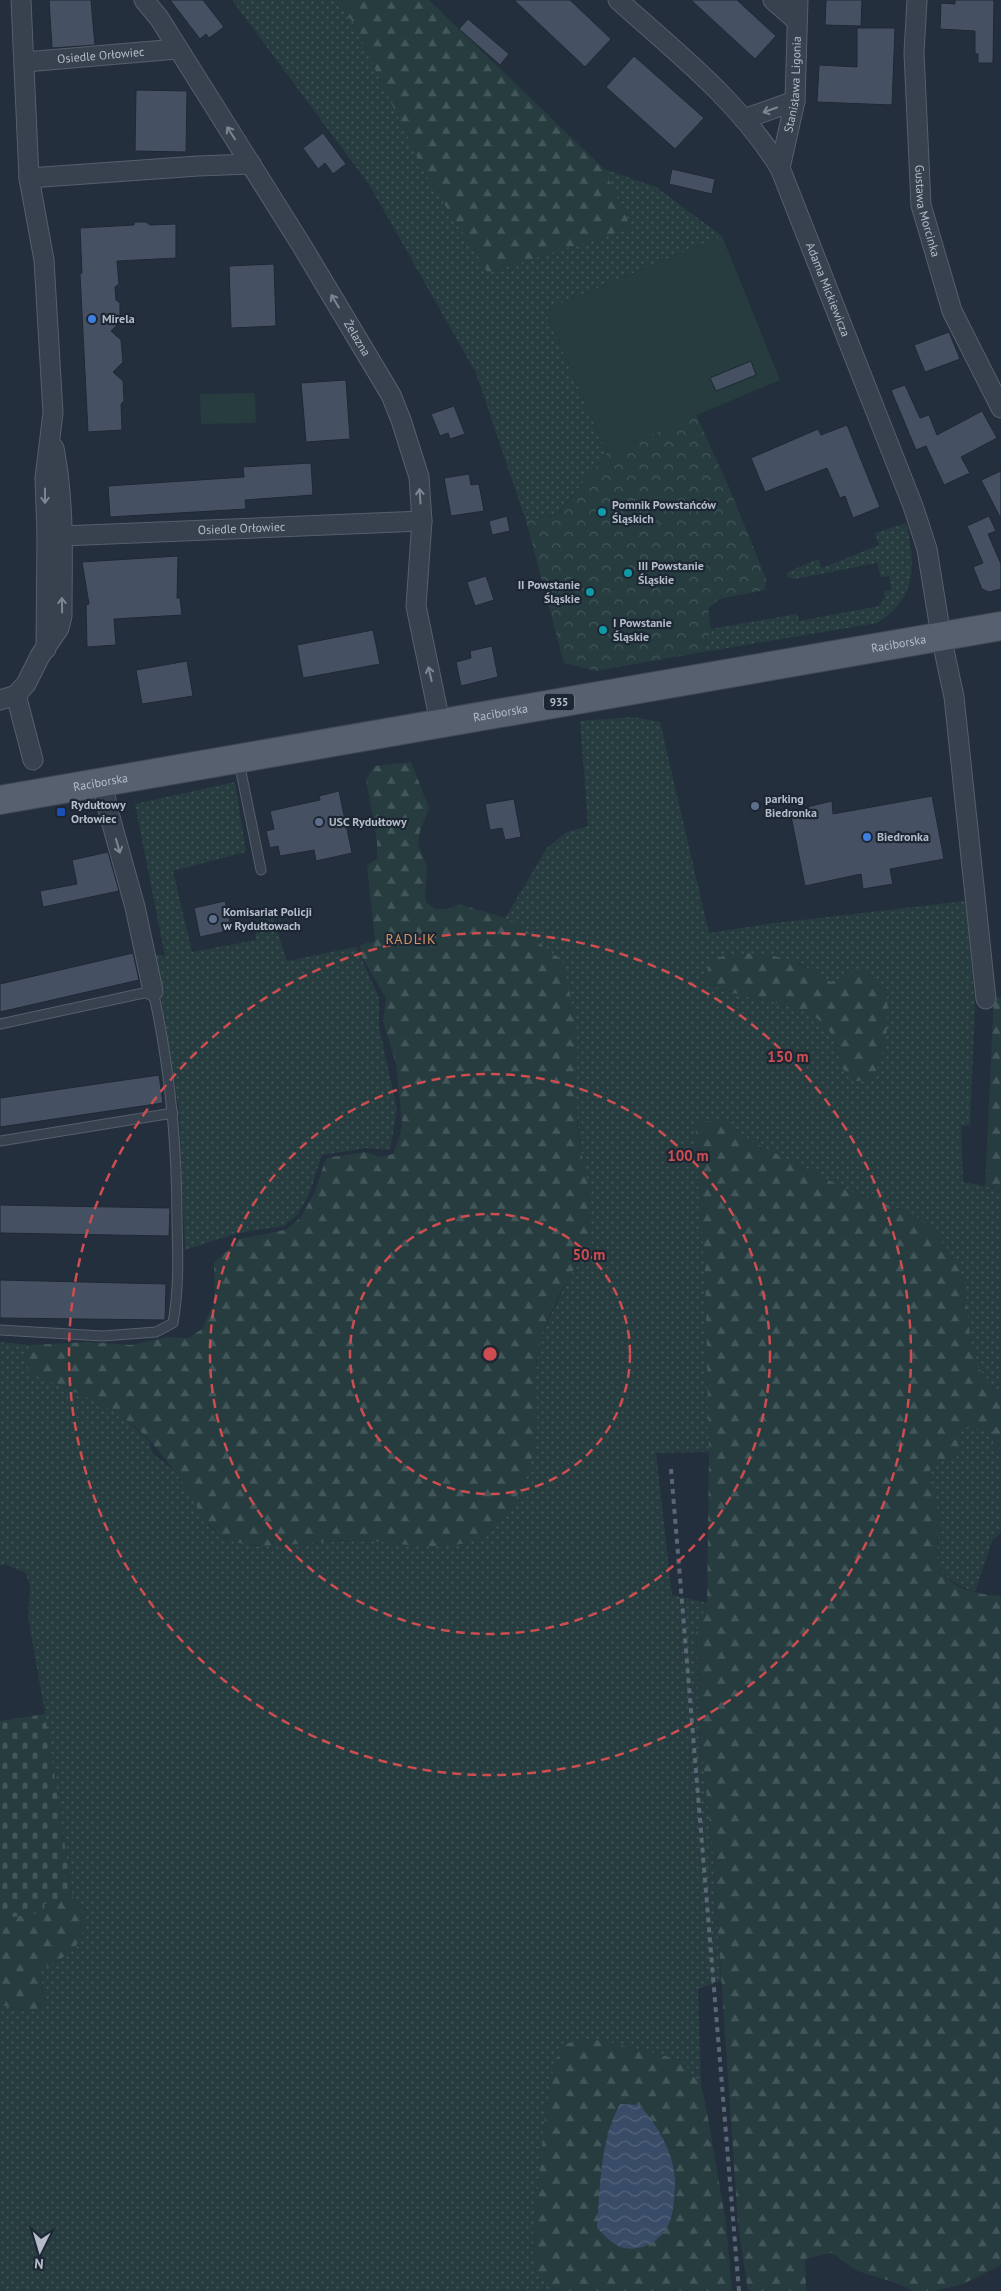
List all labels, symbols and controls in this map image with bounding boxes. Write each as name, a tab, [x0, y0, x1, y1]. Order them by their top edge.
street label: Stanisława Ligonia	[780, 36, 804, 134]
street label: Osiedle Orłowiec	[56, 44, 145, 66]
one-way arrow	[763, 106, 778, 115]
one-way arrow	[226, 126, 236, 140]
street label: Gustawa Morcinka	[912, 164, 944, 259]
street label: Adama Mickiewicza	[803, 240, 854, 339]
one-way arrow	[330, 294, 340, 308]
place label: Mirela	[102, 311, 135, 326]
marker: Mirela	[86, 313, 98, 325]
street label: Żelazna	[341, 317, 374, 359]
one-way arrow	[40, 488, 50, 504]
one-way arrow	[416, 488, 425, 504]
place label: Pomnik Powstańców Śląskich	[612, 497, 716, 526]
marker: Pomnik Powstańców Śląskich	[596, 506, 608, 518]
street label: Osiedle Orłowiec	[198, 519, 286, 537]
place label: III Powstanie Śląskie	[638, 558, 704, 587]
marker: III Powstanie Śląskie	[622, 567, 634, 579]
place label: II Powstanie Śląskie	[518, 577, 580, 606]
marker: II Powstanie Śląskie	[584, 586, 596, 598]
one-way arrow	[57, 597, 67, 613]
place label: I Powstanie Śląskie	[613, 615, 672, 644]
marker: I Powstanie Śląskie	[597, 624, 609, 636]
street label: Raciborska	[870, 631, 927, 655]
one-way arrow	[424, 667, 434, 683]
road number: 935	[544, 694, 574, 710]
street label: Raciborska	[472, 700, 529, 725]
street label: Raciborska	[72, 770, 129, 794]
place label: parking Biedronka	[765, 791, 817, 820]
place label: Rydułtowy Orłowiec	[71, 797, 126, 826]
marker: parking Biedronka	[749, 800, 761, 812]
marker: Rydułtowy Orłowiec	[55, 806, 67, 818]
place label: USC Rydułtowy	[329, 814, 407, 829]
marker: USC Rydułtowy	[313, 816, 325, 828]
place label: Biedronka	[877, 829, 929, 844]
marker: Biedronka	[861, 831, 873, 843]
one-way arrow	[114, 838, 123, 854]
place label: Komisariat Policji w Rydułtowach	[222, 904, 312, 933]
marker: Komisariat Policji w Rydułtowach	[207, 913, 219, 925]
district label: RADLIK	[385, 930, 437, 948]
text: 150 m	[767, 1047, 809, 1066]
text: 100 m	[667, 1146, 709, 1165]
text: 50 m	[573, 1245, 605, 1264]
centre of rings	[481, 1345, 499, 1363]
north arrow	[15, 2226, 65, 2276]
text: N	[33, 2255, 44, 2273]

